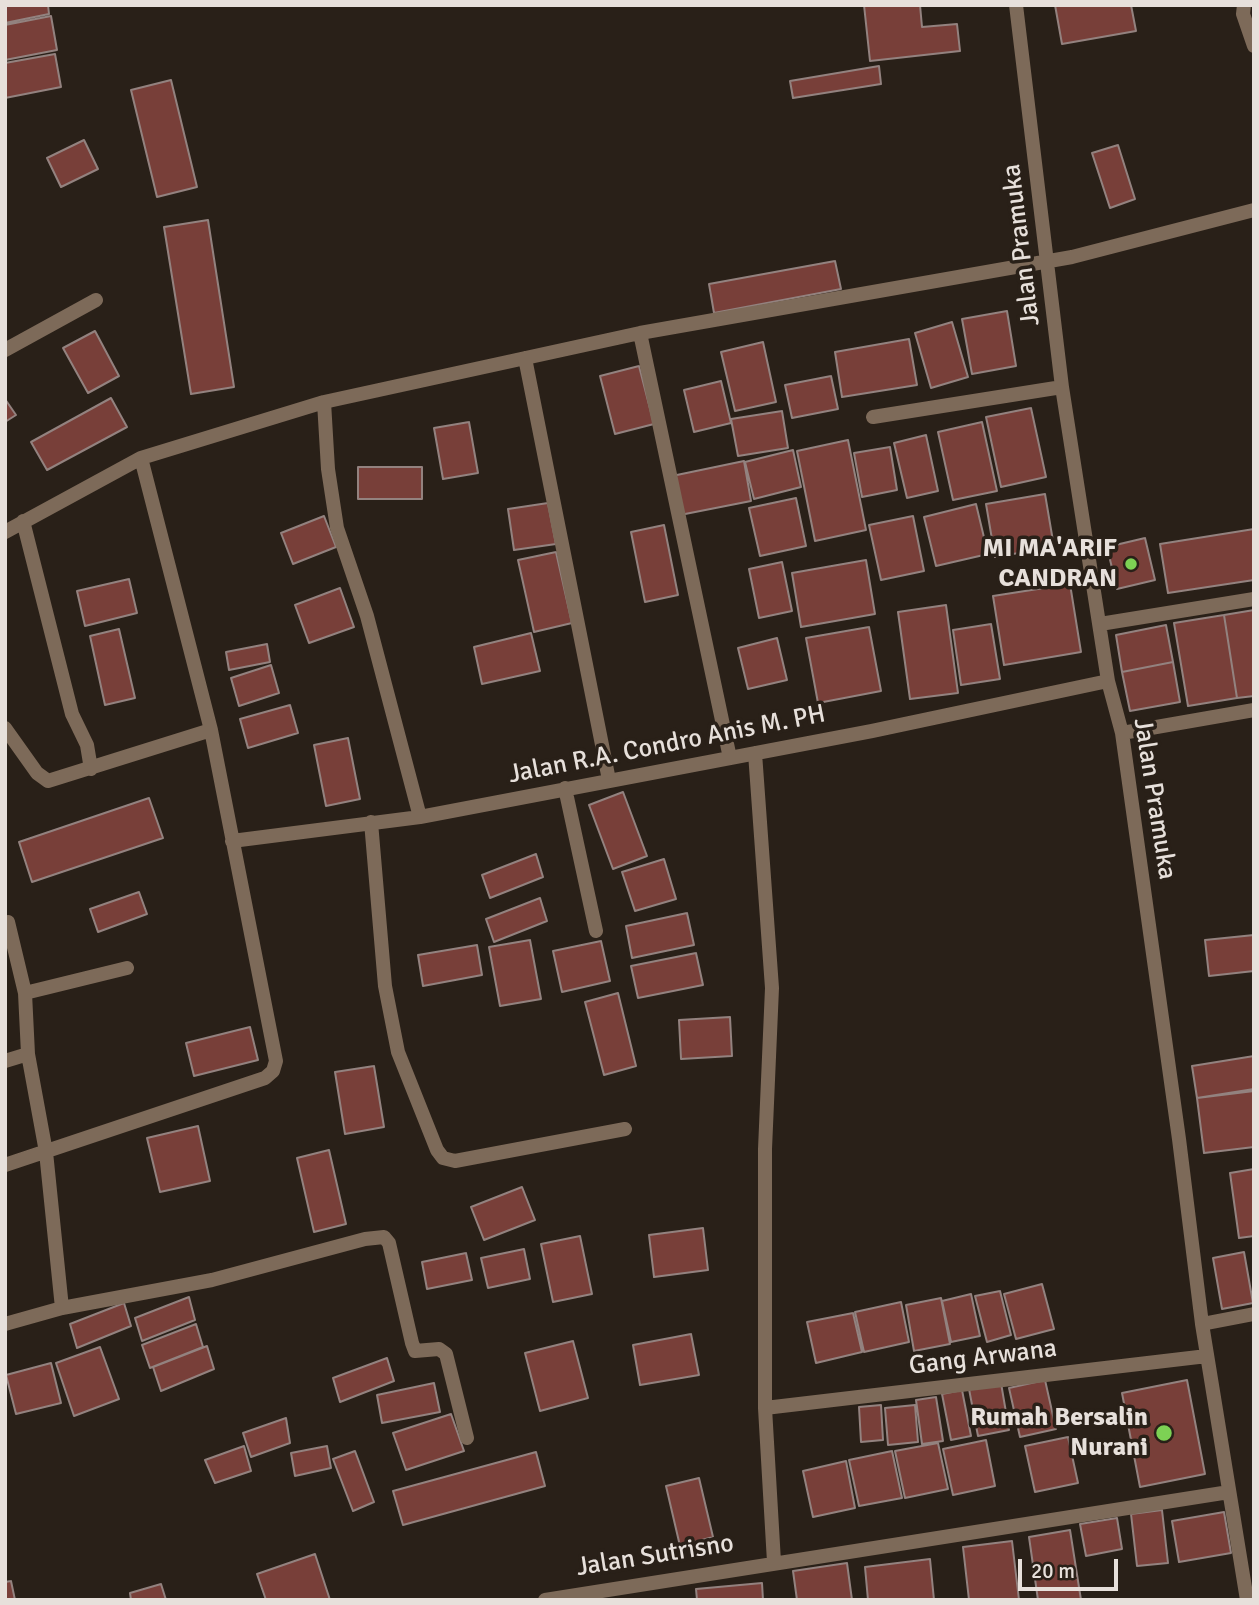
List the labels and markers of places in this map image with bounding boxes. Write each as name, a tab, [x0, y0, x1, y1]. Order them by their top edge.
place label: MI MA'ARIF CANDRAN	[982, 533, 1117, 594]
marker: MI MA'ARIF CANDRAN	[1123, 556, 1139, 572]
place label: Rumah Bersalin Nurani	[970, 1402, 1148, 1464]
marker: Rumah Bersalin Nurani	[1154, 1423, 1174, 1443]

